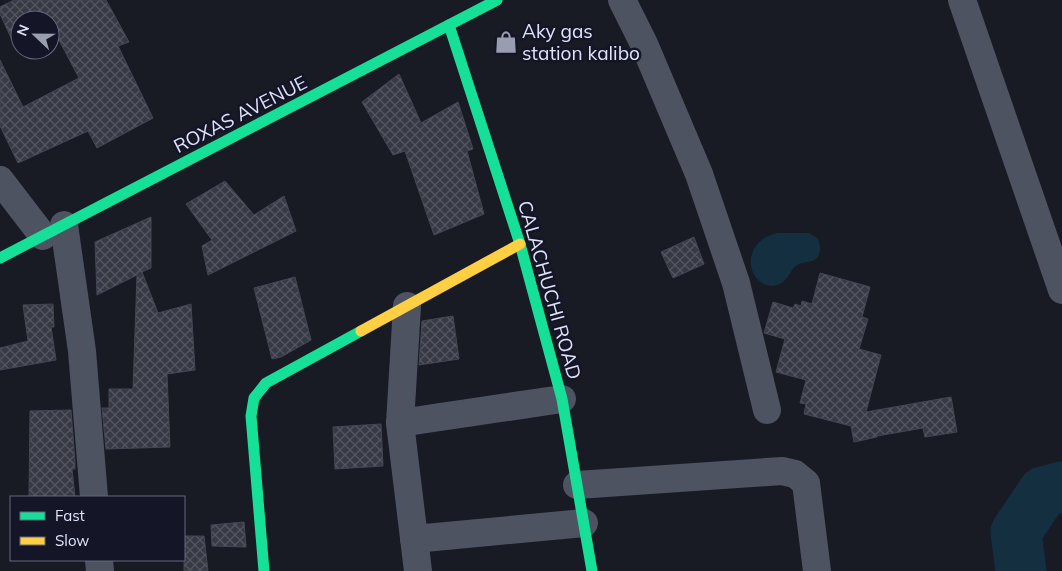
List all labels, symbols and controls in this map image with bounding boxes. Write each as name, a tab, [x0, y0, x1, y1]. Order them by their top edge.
north arrow	[10, 10, 60, 60]
place label: Aky gas station kalibo	[522, 19, 640, 65]
text: N	[13, 22, 33, 38]
shop icon: Aky gas station kalibo	[493, 29, 519, 55]
street label: ROXAS AVENUE	[169, 70, 311, 158]
street label: CALACHUCHI ROAD	[513, 198, 587, 382]
legend	[10, 496, 185, 561]
text: Fast	[55, 506, 85, 525]
text: Slow	[55, 531, 89, 550]

